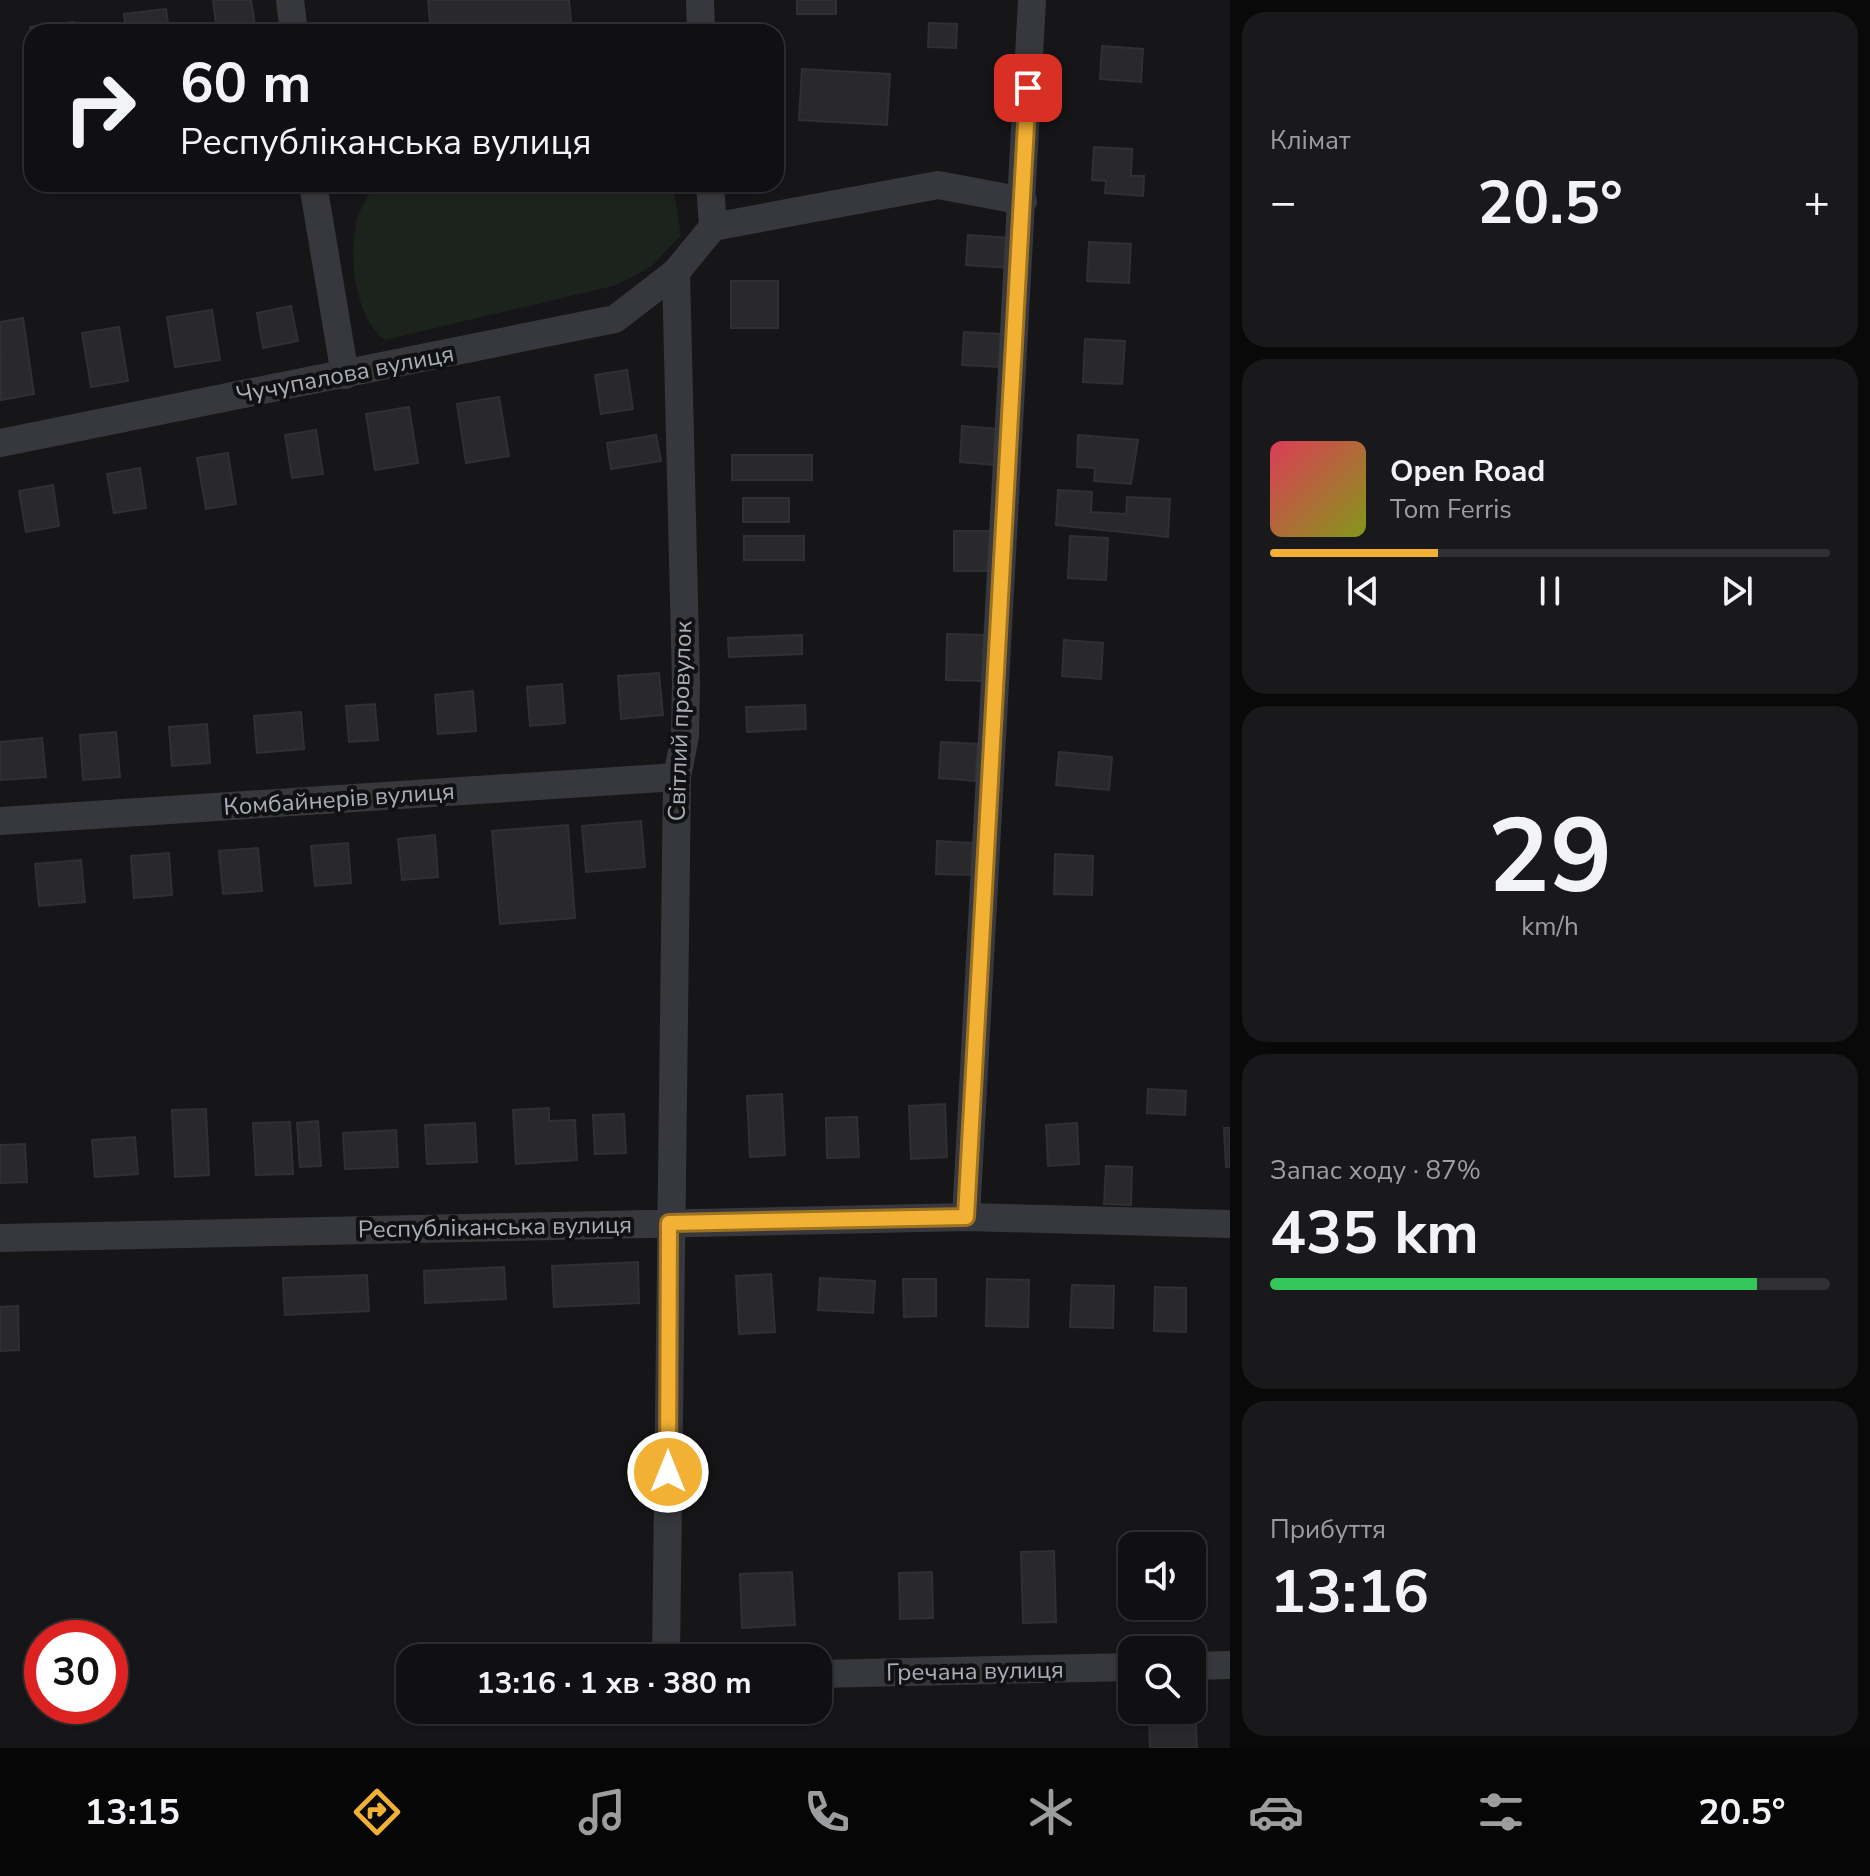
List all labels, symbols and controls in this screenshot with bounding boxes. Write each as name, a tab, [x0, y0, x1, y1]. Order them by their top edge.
text: 60 m	[180, 45, 311, 122]
pin	[994, 54, 1062, 122]
icon: right	[48, 56, 152, 160]
icon: arrive	[1006, 66, 1050, 110]
text: Республіканська вулиця	[180, 118, 592, 167]
text: Клімат	[1270, 123, 1351, 158]
text: 20.5°	[1477, 162, 1623, 244]
text: −	[1270, 173, 1296, 233]
text: +	[1804, 173, 1830, 233]
street label: Чучупалова вулиця	[233, 337, 457, 411]
text: Open Road	[1390, 451, 1545, 492]
text: Tom Ferris	[1390, 492, 1512, 527]
icon: previous	[1341, 569, 1385, 613]
icon: pause	[1528, 569, 1572, 613]
icon: next	[1715, 569, 1759, 613]
street label: Світлий провулок	[661, 620, 700, 822]
street label: Комбайнерів вулиця	[222, 775, 456, 823]
text: 29	[1488, 786, 1612, 928]
text: km/h	[1521, 909, 1579, 944]
text: Запас ходу · 87%	[1270, 1153, 1481, 1188]
text: 435 km	[1270, 1192, 1479, 1274]
street label: Республіканська вулиця	[358, 1209, 632, 1245]
position arrow	[626, 1430, 710, 1514]
text: Прибуття	[1270, 1512, 1386, 1547]
map controls	[1118, 1532, 1206, 1724]
button: sound	[1118, 1532, 1206, 1620]
text: 13:16	[1270, 1551, 1429, 1633]
speed limit sign: 30	[24, 1620, 128, 1724]
button: search	[1118, 1636, 1206, 1724]
street label: Гречана вулиця	[886, 1653, 1064, 1689]
text: 13:16 · 1 хв · 380 m	[476, 1663, 752, 1704]
icon: directions	[349, 1784, 405, 1840]
icon: music	[574, 1784, 630, 1840]
icon: phone	[799, 1784, 855, 1840]
icon: climate	[1023, 1784, 1079, 1840]
icon: car	[1248, 1784, 1304, 1840]
icon: filters	[1473, 1784, 1529, 1840]
text: 13:15	[84, 1788, 180, 1837]
text: 20.5°	[1698, 1788, 1786, 1837]

